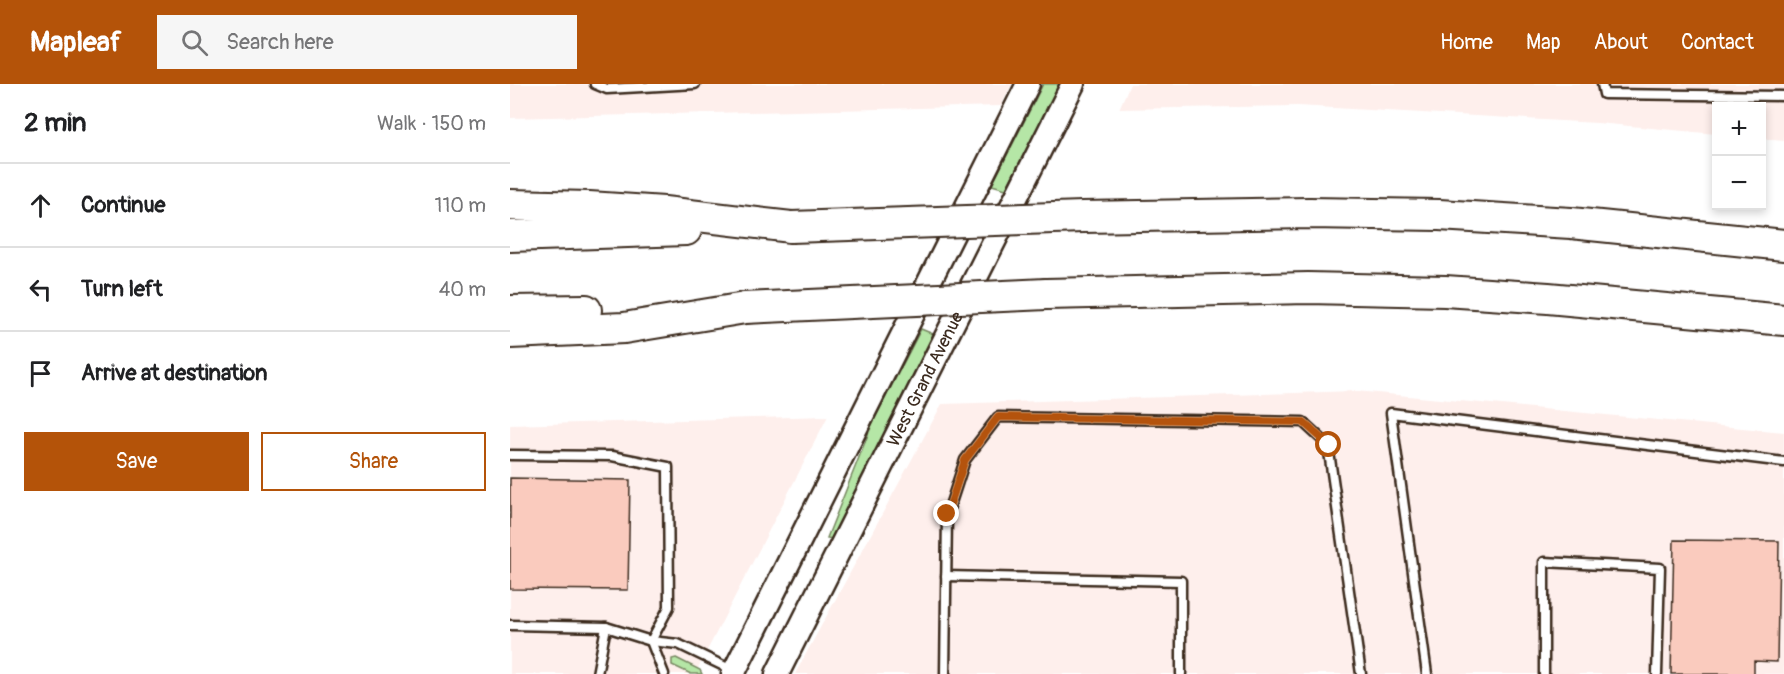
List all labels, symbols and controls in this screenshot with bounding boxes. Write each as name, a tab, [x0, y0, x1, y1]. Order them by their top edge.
search box	[157, 15, 577, 69]
text: Mapleaf	[30, 25, 121, 60]
icon: search	[178, 26, 211, 59]
text: Search here	[226, 28, 334, 56]
text: Home	[1440, 29, 1493, 56]
text: Map	[1526, 29, 1561, 56]
text: About	[1594, 29, 1648, 56]
text: Contact	[1681, 29, 1754, 56]
map controls	[1712, 102, 1766, 210]
button: +	[1712, 102, 1766, 156]
text: 2 min	[24, 107, 86, 139]
text: Walk · 150 m	[377, 111, 486, 136]
button: −	[1712, 156, 1766, 210]
icon: ahead	[24, 189, 57, 222]
text: Continue	[81, 191, 165, 219]
text: 110 m	[435, 193, 486, 218]
icon: left	[24, 273, 57, 306]
text: Turn left	[81, 275, 163, 303]
text: 40 m	[439, 277, 486, 302]
street label: West Grand Avenue	[882, 308, 968, 450]
icon: arrive	[24, 357, 57, 390]
text: Arrive at destination	[81, 359, 267, 387]
route start	[1315, 431, 1341, 457]
button: Save	[24, 432, 249, 491]
button: Share	[261, 432, 486, 491]
route end	[933, 500, 959, 526]

